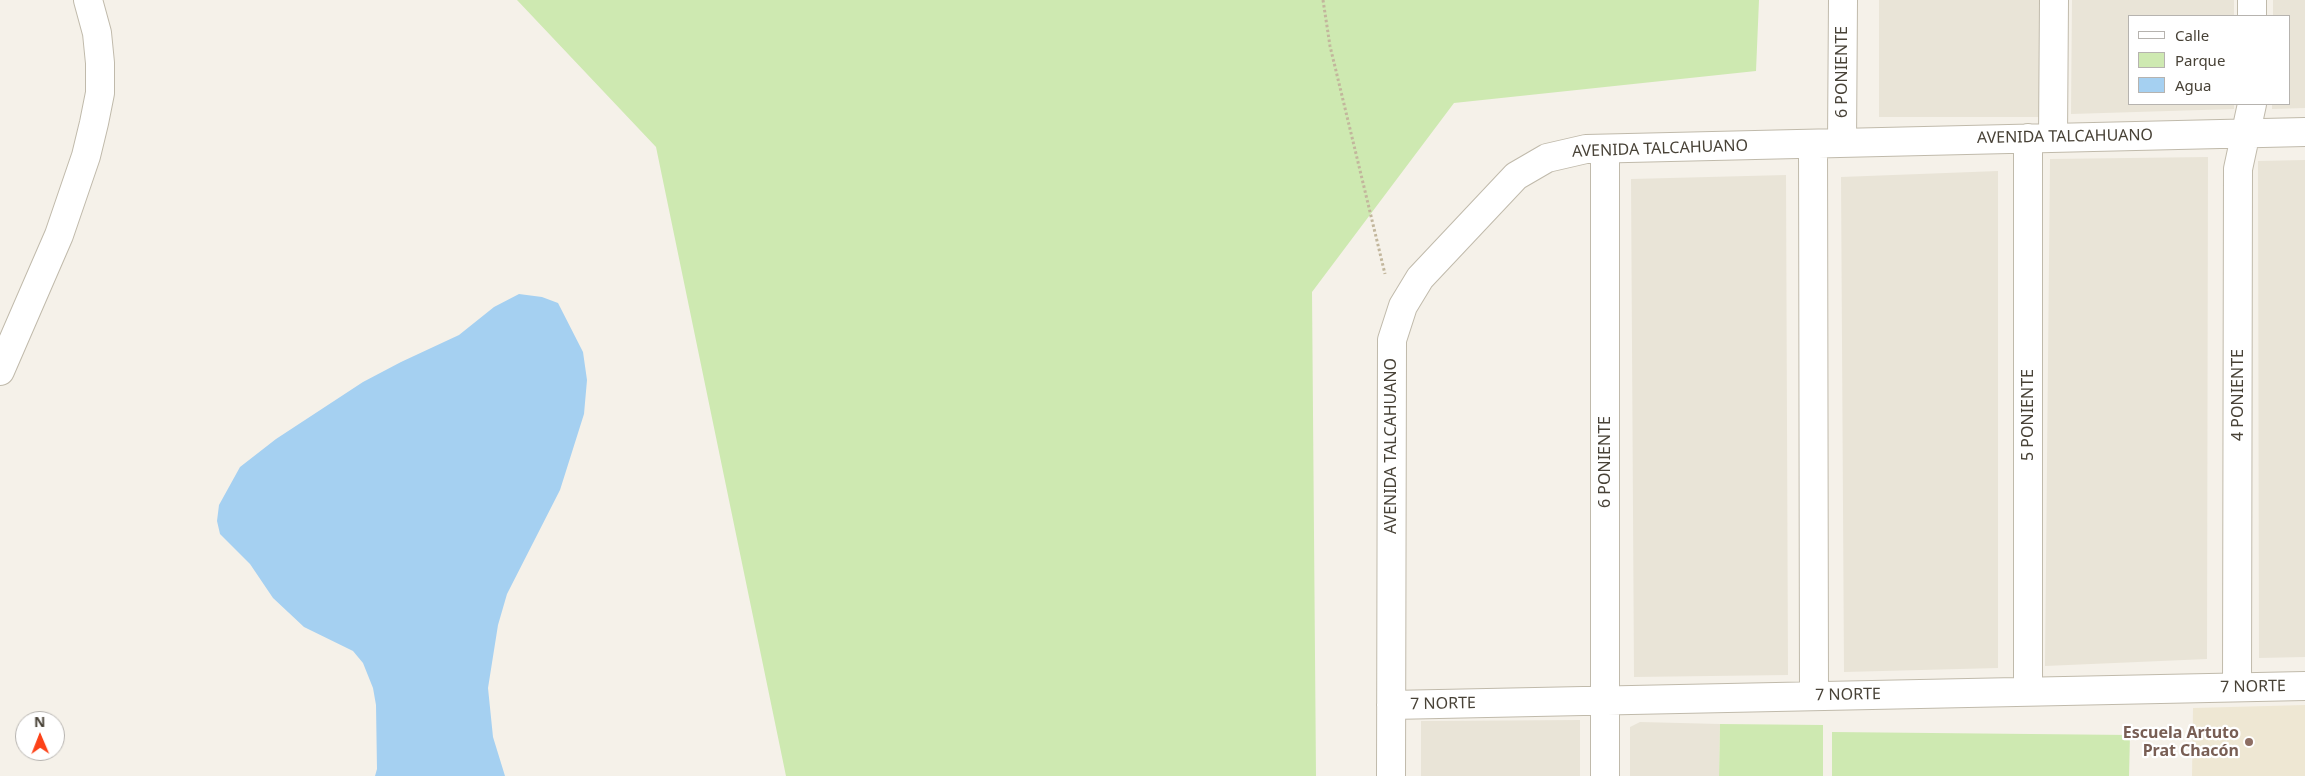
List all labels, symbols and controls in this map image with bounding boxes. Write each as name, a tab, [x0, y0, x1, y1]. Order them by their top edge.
legend	[2128, 15, 2290, 105]
text: Calle	[2175, 25, 2209, 45]
street label: 6 PONIENTE	[1832, 26, 1852, 118]
text: Parque	[2175, 50, 2225, 70]
text: Agua	[2175, 75, 2212, 95]
street label: AVENIDA TALCAHUANO	[1977, 126, 2153, 148]
street label: AVENIDA TALCAHUANO	[1572, 136, 1748, 162]
street label: 4 PONIENTE	[2228, 349, 2248, 441]
street label: AVENIDA TALCAHUANO	[1381, 358, 1401, 534]
street label: 5 PONIENTE	[2018, 369, 2038, 461]
street label: 6 PONIENTE	[1595, 416, 1615, 508]
street label: 7 NORTE	[2220, 677, 2286, 697]
street label: 7 NORTE	[1815, 685, 1881, 705]
street label: 7 NORTE	[1410, 694, 1476, 714]
north arrow	[15, 711, 65, 761]
text: N	[34, 712, 46, 731]
place label: Escuela Artuto Prat Chacón	[2123, 723, 2239, 761]
marker: Escuela Artuto Prat Chacón	[2243, 736, 2255, 748]

